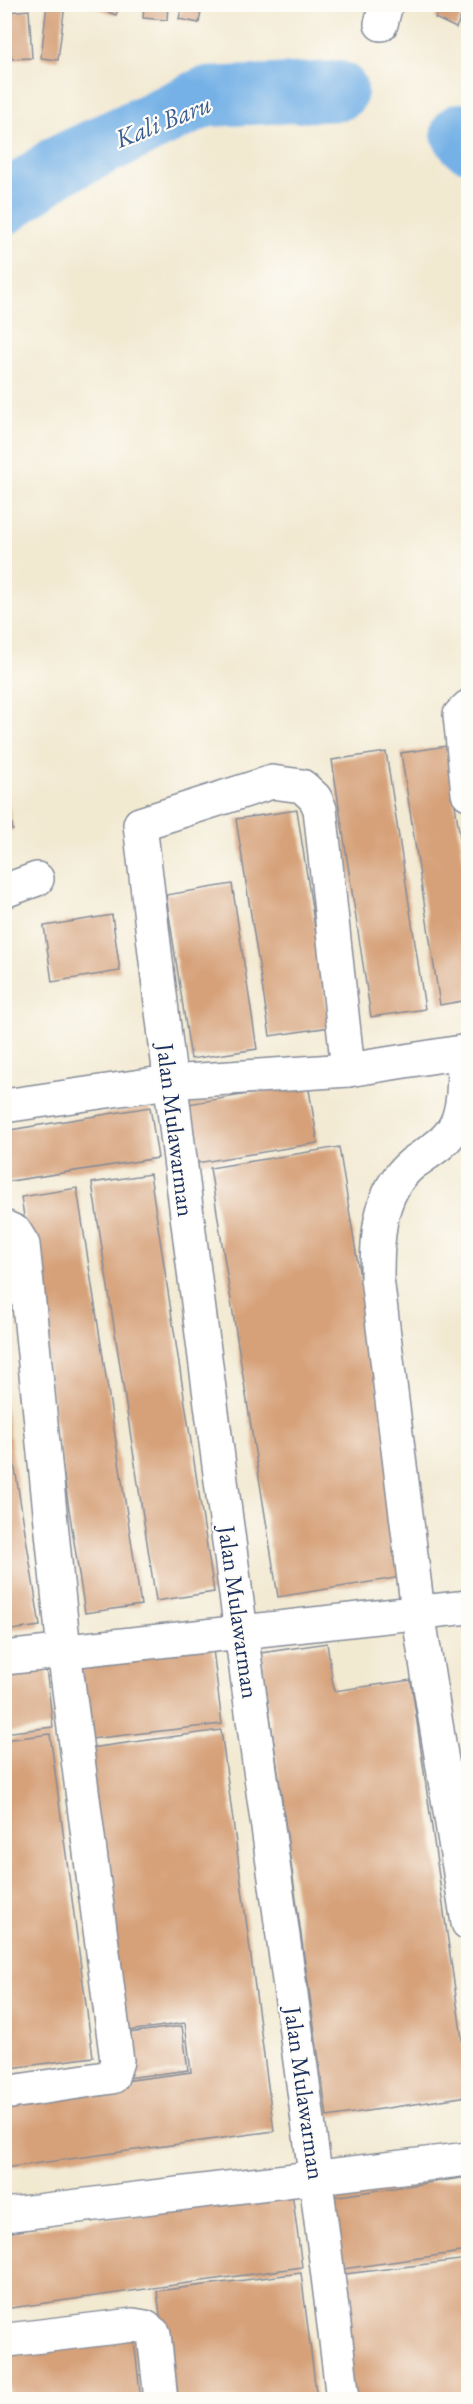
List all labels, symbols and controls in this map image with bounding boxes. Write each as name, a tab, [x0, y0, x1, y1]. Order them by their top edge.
water label: Kali Baru	[109, 86, 216, 156]
street label: Jalan Mulawarman	[150, 1040, 202, 1219]
street label: Jalan Mulawarman	[211, 1522, 267, 1701]
street label: Jalan Mulawarman	[277, 2003, 333, 2182]

